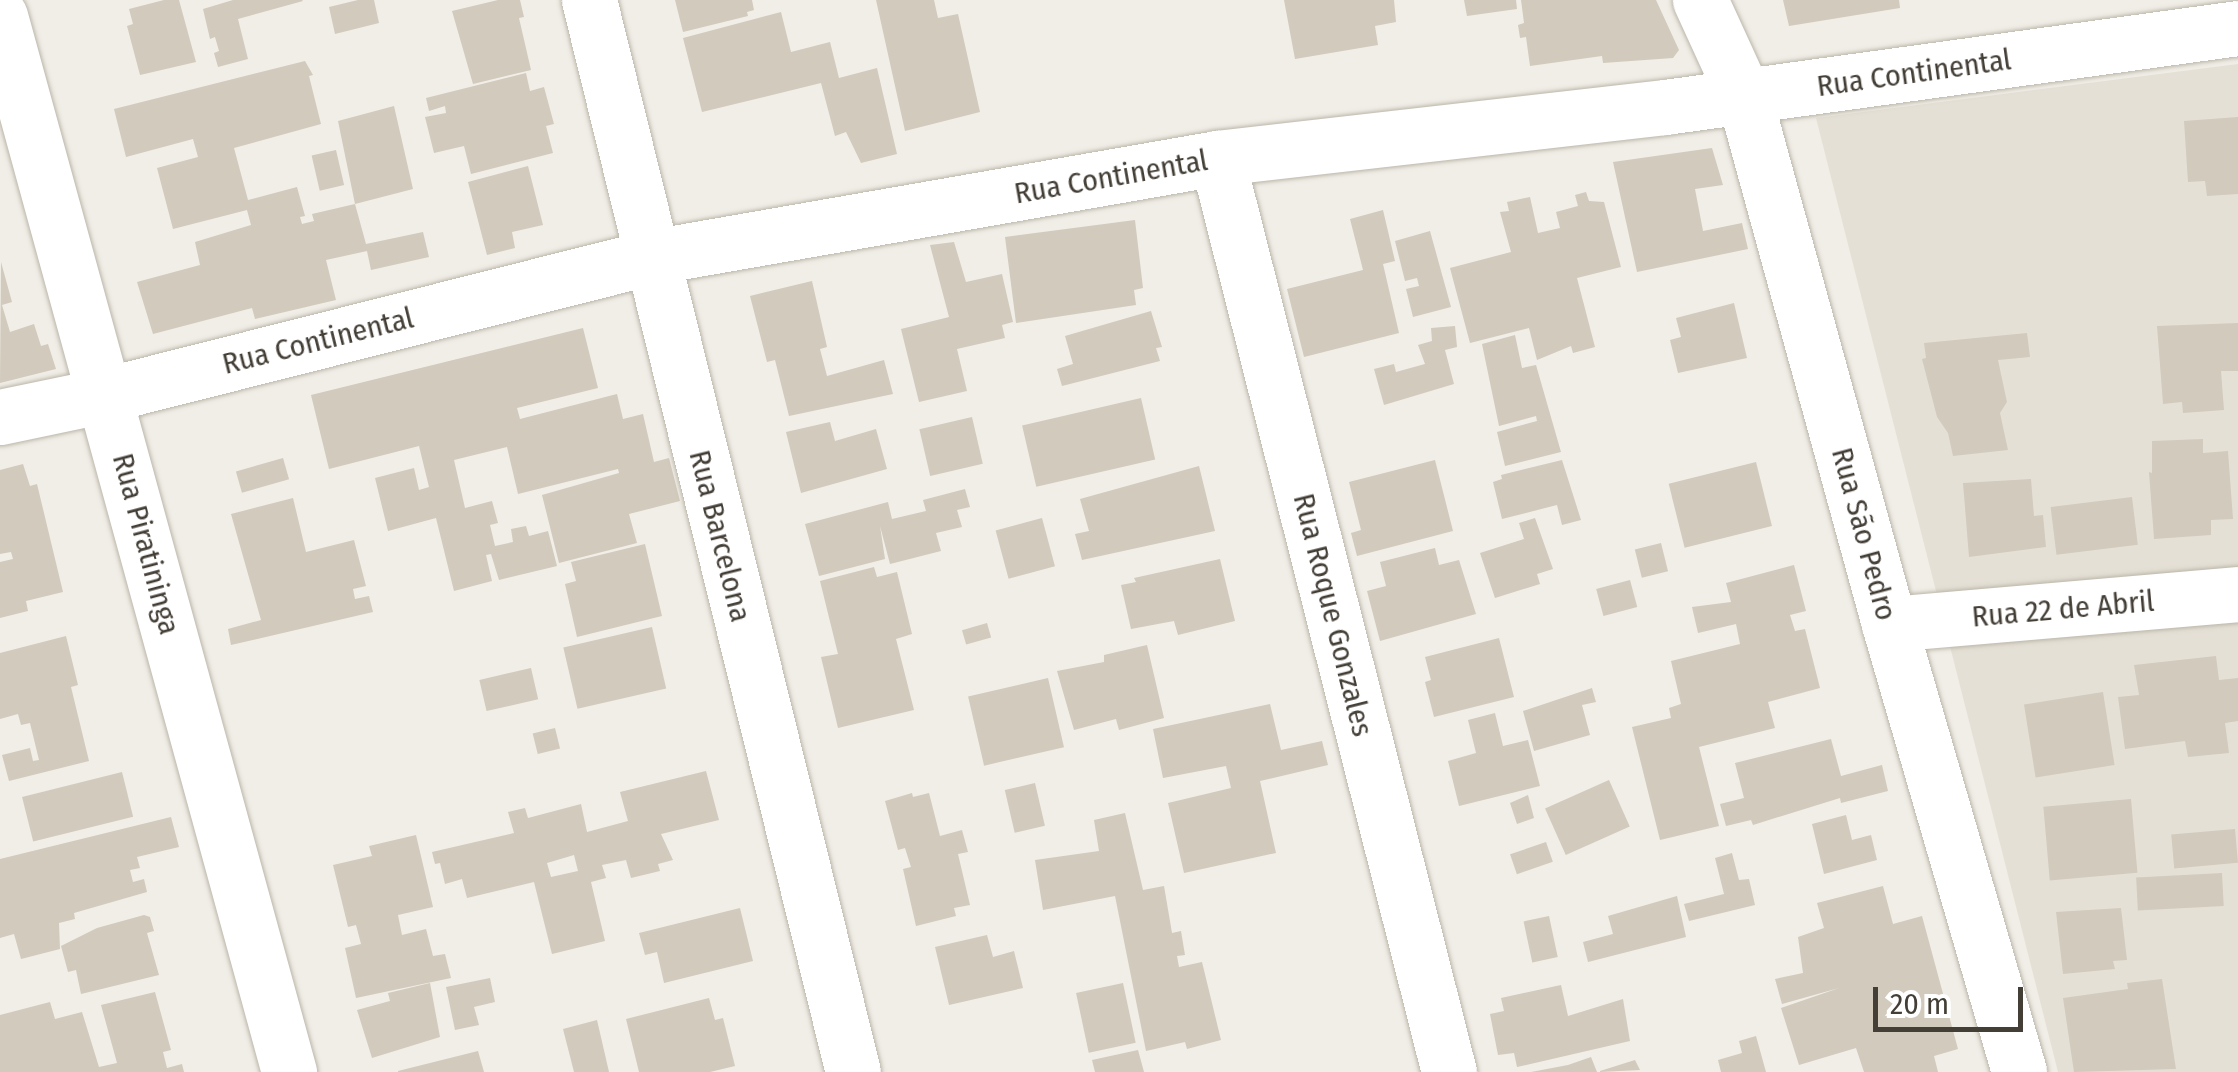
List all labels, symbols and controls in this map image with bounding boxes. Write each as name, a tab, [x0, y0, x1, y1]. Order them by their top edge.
street label: Rua Continental	[1815, 42, 2013, 104]
street label: Rua Continental	[1011, 142, 1211, 212]
street label: Rua Continental	[219, 300, 417, 382]
street label: Rua São Pedro	[1824, 444, 1904, 624]
street label: Rua Barcelona	[681, 446, 759, 626]
street label: Rua Piratininga	[105, 449, 187, 639]
street label: Rua Roque Gonzales	[1285, 490, 1381, 740]
street label: Rua 22 de Abril	[1970, 583, 2156, 635]
scale bar	[1878, 967, 2028, 1029]
text: 20 m	[1890, 986, 1949, 1022]

